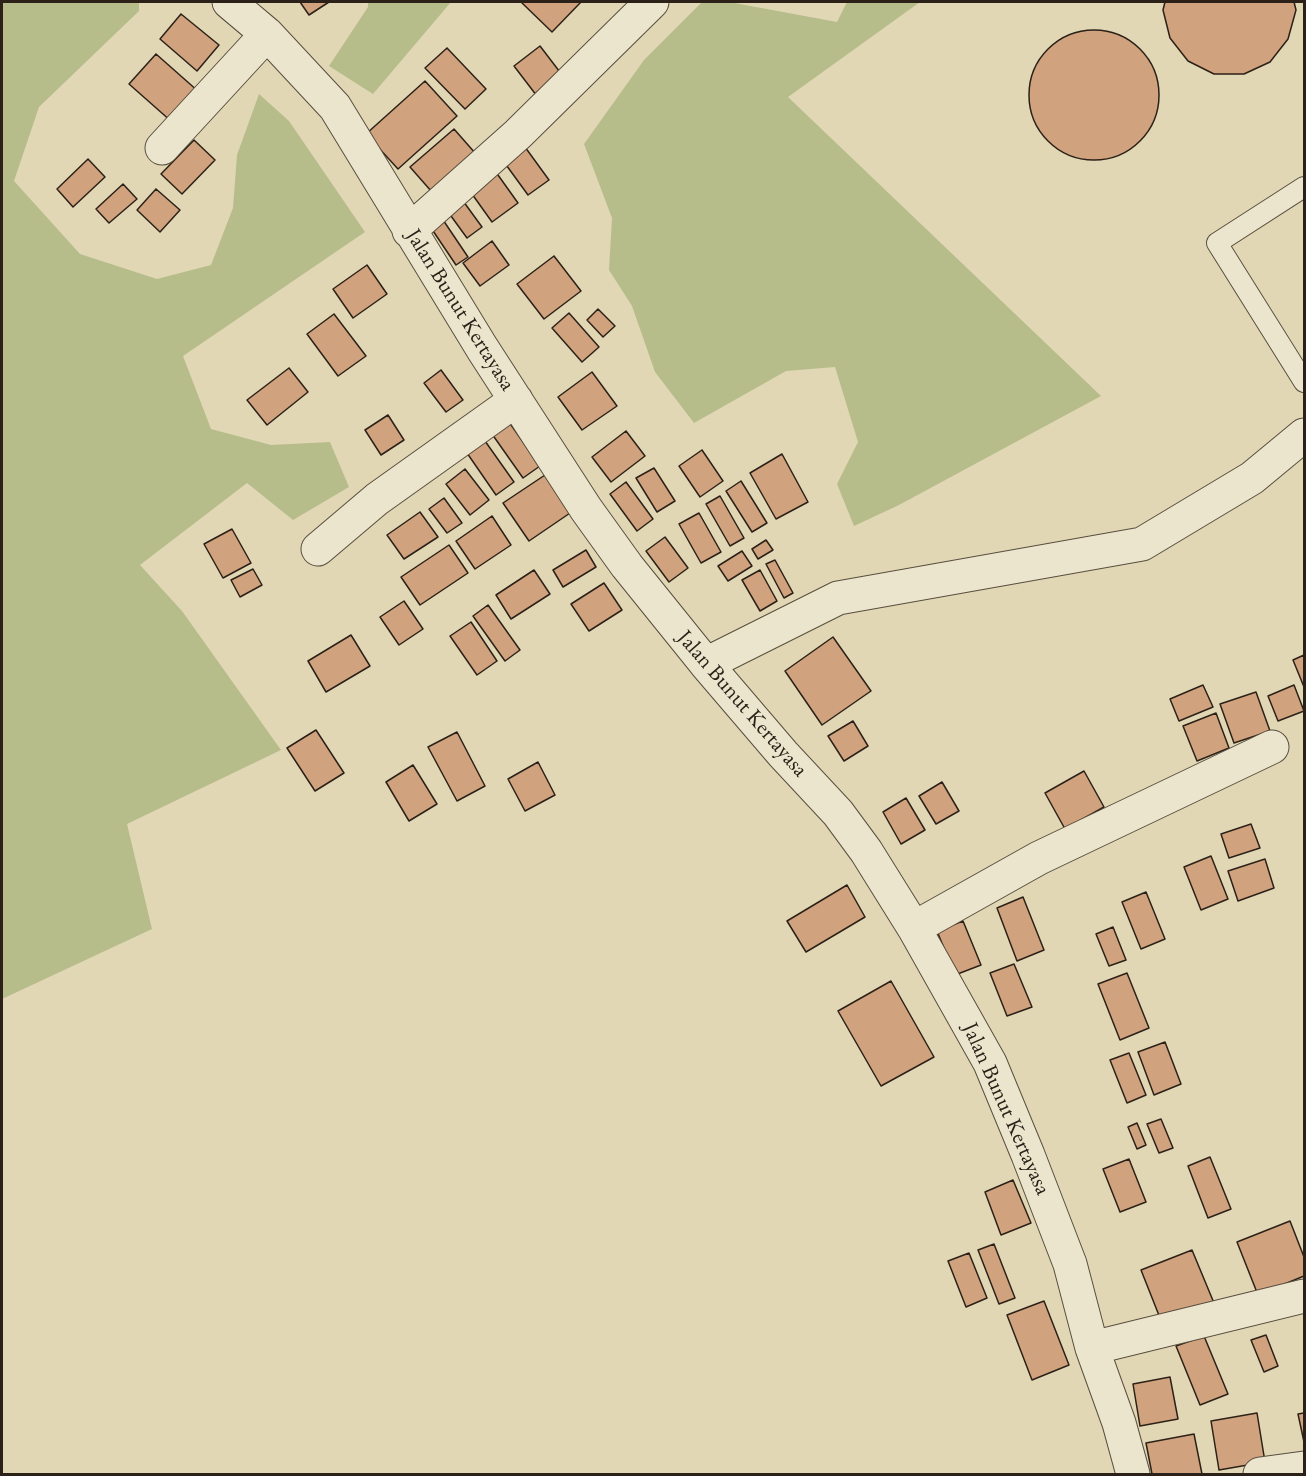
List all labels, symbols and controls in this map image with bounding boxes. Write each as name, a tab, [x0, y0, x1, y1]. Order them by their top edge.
street label: Jalan Bunut Kertayasa	[400, 224, 520, 396]
street label: Jalan Bunut Kertayasa	[671, 625, 813, 783]
street label: Jalan Bunut Kertayasa	[956, 1019, 1056, 1199]

